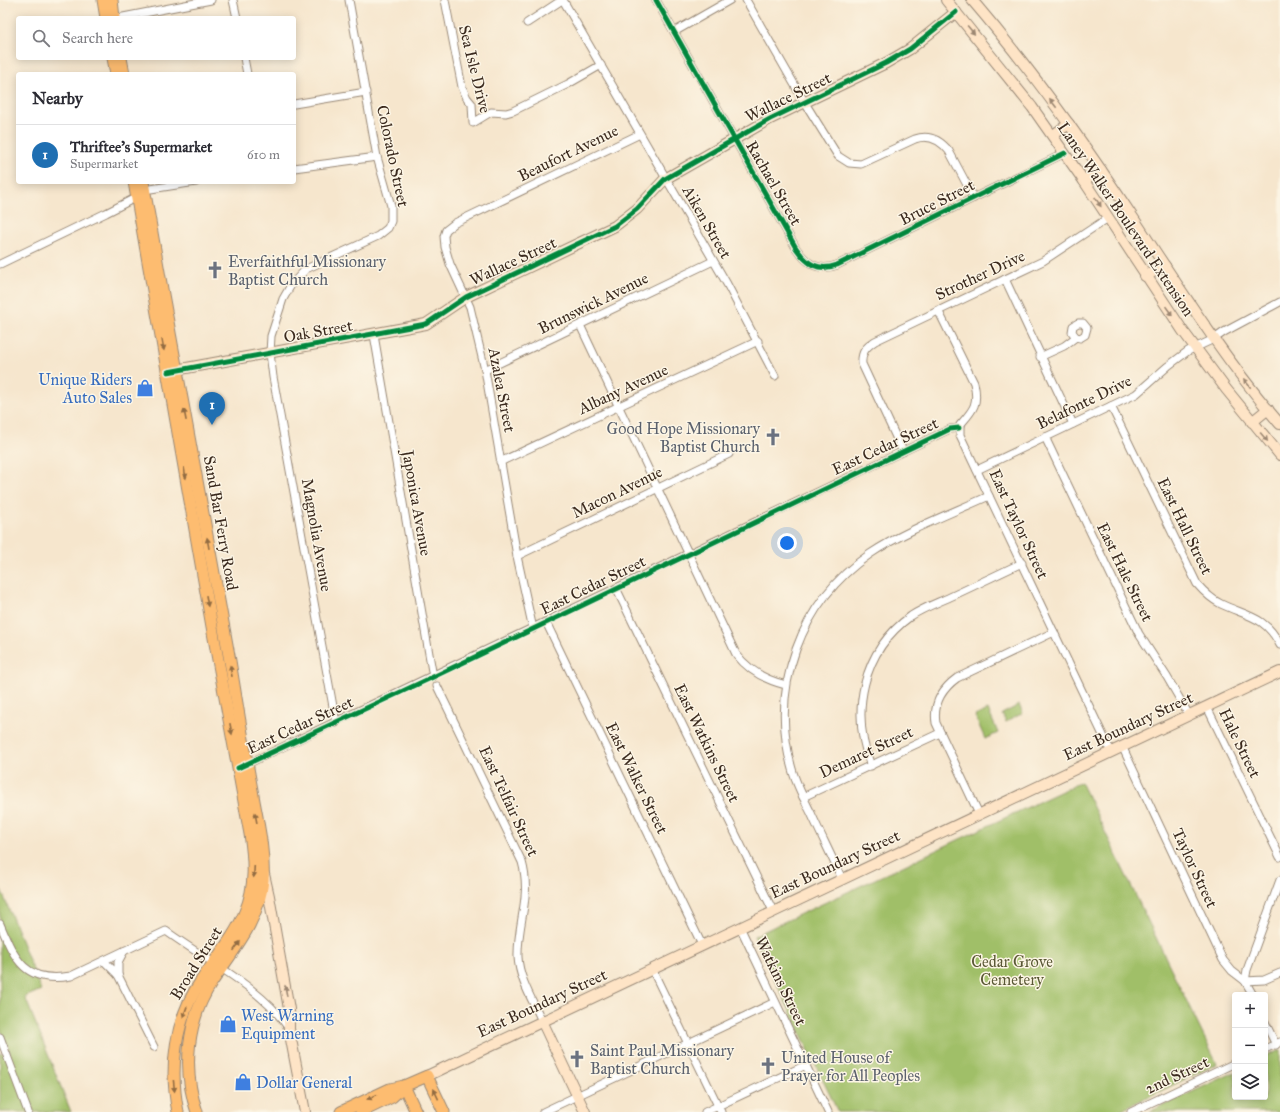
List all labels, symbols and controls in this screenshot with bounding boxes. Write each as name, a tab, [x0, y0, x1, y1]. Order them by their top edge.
search box	[16, 16, 296, 60]
street label: Sea Isle Drive	[455, 23, 495, 115]
one-way arrow	[967, 24, 975, 35]
icon: search	[30, 27, 52, 49]
text: Search here	[62, 29, 133, 47]
street label: Wallace Street	[742, 68, 834, 126]
text: Nearby	[32, 88, 83, 109]
one-way arrow	[1049, 98, 1058, 109]
street label: Colorado Street	[373, 103, 413, 209]
street label: Laney Walker Boulevard Extension	[1054, 118, 1198, 320]
street label: Beaufort Avenue	[515, 120, 621, 185]
street label: Rachael Street	[742, 137, 806, 229]
text: Thriftee's Supermarket	[70, 138, 212, 156]
text: 1	[42, 147, 48, 163]
text: 610 m	[247, 147, 280, 163]
text: Supermarket	[70, 156, 138, 172]
street label: Bruce Street	[896, 175, 978, 229]
street label: Aiken Street	[678, 181, 736, 262]
one-way arrow	[1094, 197, 1102, 207]
street label: Wallace Street	[467, 233, 560, 289]
street label: Strother Drive	[932, 246, 1028, 304]
place label: Everfaithful Missionary Baptist Church	[228, 252, 386, 289]
church icon: Everfaithful Missionary Baptist Church	[205, 260, 225, 280]
street label: Brunswick Avenue	[535, 268, 651, 338]
one-way arrow	[1165, 306, 1173, 316]
street label: Oak Street	[282, 316, 354, 346]
one-way arrow	[160, 338, 166, 351]
street label: Azalea Street	[484, 345, 520, 434]
street label: Albany Avenue	[574, 360, 671, 419]
place label: Unique Riders Auto Sales	[38, 370, 132, 407]
street label: Belafonte Drive	[1033, 371, 1135, 433]
one-way arrow	[1243, 377, 1251, 388]
shop icon: Unique Riders Auto Sales	[135, 378, 155, 398]
pin: 1	[199, 392, 225, 425]
one-way arrow	[182, 409, 188, 421]
street label: East Cedar Street	[829, 413, 941, 479]
place label: Good Hope Missionary Baptist Church	[607, 419, 761, 456]
church icon: Good Hope Missionary Baptist Church	[763, 427, 783, 447]
one-way arrow	[1260, 431, 1269, 442]
street label: Japonica Avenue	[397, 447, 436, 558]
street label: Sand Bar Ferry Road	[200, 454, 242, 592]
street label: Macon Avenue	[569, 462, 666, 522]
street label: East Taylor Street	[985, 466, 1053, 582]
one-way arrow	[182, 467, 188, 479]
street label: East Hall Street	[1153, 474, 1217, 578]
street label: Magnolia Avenue	[297, 477, 336, 594]
street label: East Hale Street	[1093, 519, 1157, 625]
your location	[777, 533, 797, 553]
one-way arrow	[205, 537, 211, 549]
street label: East Cedar Street	[537, 551, 649, 619]
one-way arrow	[205, 595, 211, 607]
one-way arrow	[228, 665, 234, 677]
street label: East Watkins Street	[670, 681, 744, 806]
street label: East Boundary Street	[1060, 688, 1196, 764]
street label: East Cedar Street	[244, 692, 356, 758]
street label: Hale Street	[1215, 705, 1265, 781]
street label: East Walker Street	[602, 719, 672, 837]
one-way arrow	[228, 722, 234, 735]
street label: Demaret Street	[816, 722, 916, 782]
street label: East Telfair Street	[475, 743, 543, 859]
one-way arrow	[253, 812, 259, 824]
street label: Taylor Street	[1168, 825, 1222, 911]
street label: East Boundary Street	[767, 826, 903, 902]
one-way arrow	[250, 866, 257, 878]
street label: Broad Street	[166, 923, 226, 1003]
street label: Watkins Street	[751, 934, 811, 1029]
one-way arrow	[233, 941, 241, 952]
park label: Cedar Grove Cemetery	[971, 952, 1053, 989]
street label: East Boundary Street	[474, 965, 610, 1041]
one-way arrow	[282, 985, 288, 997]
map controls	[1232, 992, 1268, 1100]
button: +	[1232, 992, 1268, 1028]
place label: West Warning Equipment	[241, 1006, 334, 1044]
one-way arrow	[181, 1007, 187, 1019]
shop icon: West Warning Equipment	[218, 1014, 238, 1034]
button: −	[1232, 1028, 1268, 1064]
place label: Saint Paul Missionary Baptist Church	[590, 1041, 734, 1078]
place label: United House of Prayer for All Peoples	[781, 1048, 920, 1085]
church icon: Saint Paul Missionary Baptist Church	[567, 1049, 587, 1069]
street label: 2nd Street	[1142, 1052, 1212, 1098]
church icon: United House of Prayer for All Peoples	[758, 1056, 778, 1076]
button: layers	[1232, 1064, 1268, 1100]
shop icon: Dollar General	[233, 1072, 253, 1092]
place label: Dollar General	[256, 1073, 353, 1092]
one-way arrow	[171, 1080, 177, 1092]
one-way arrow	[433, 1088, 439, 1100]
one-way arrow	[366, 1094, 377, 1100]

